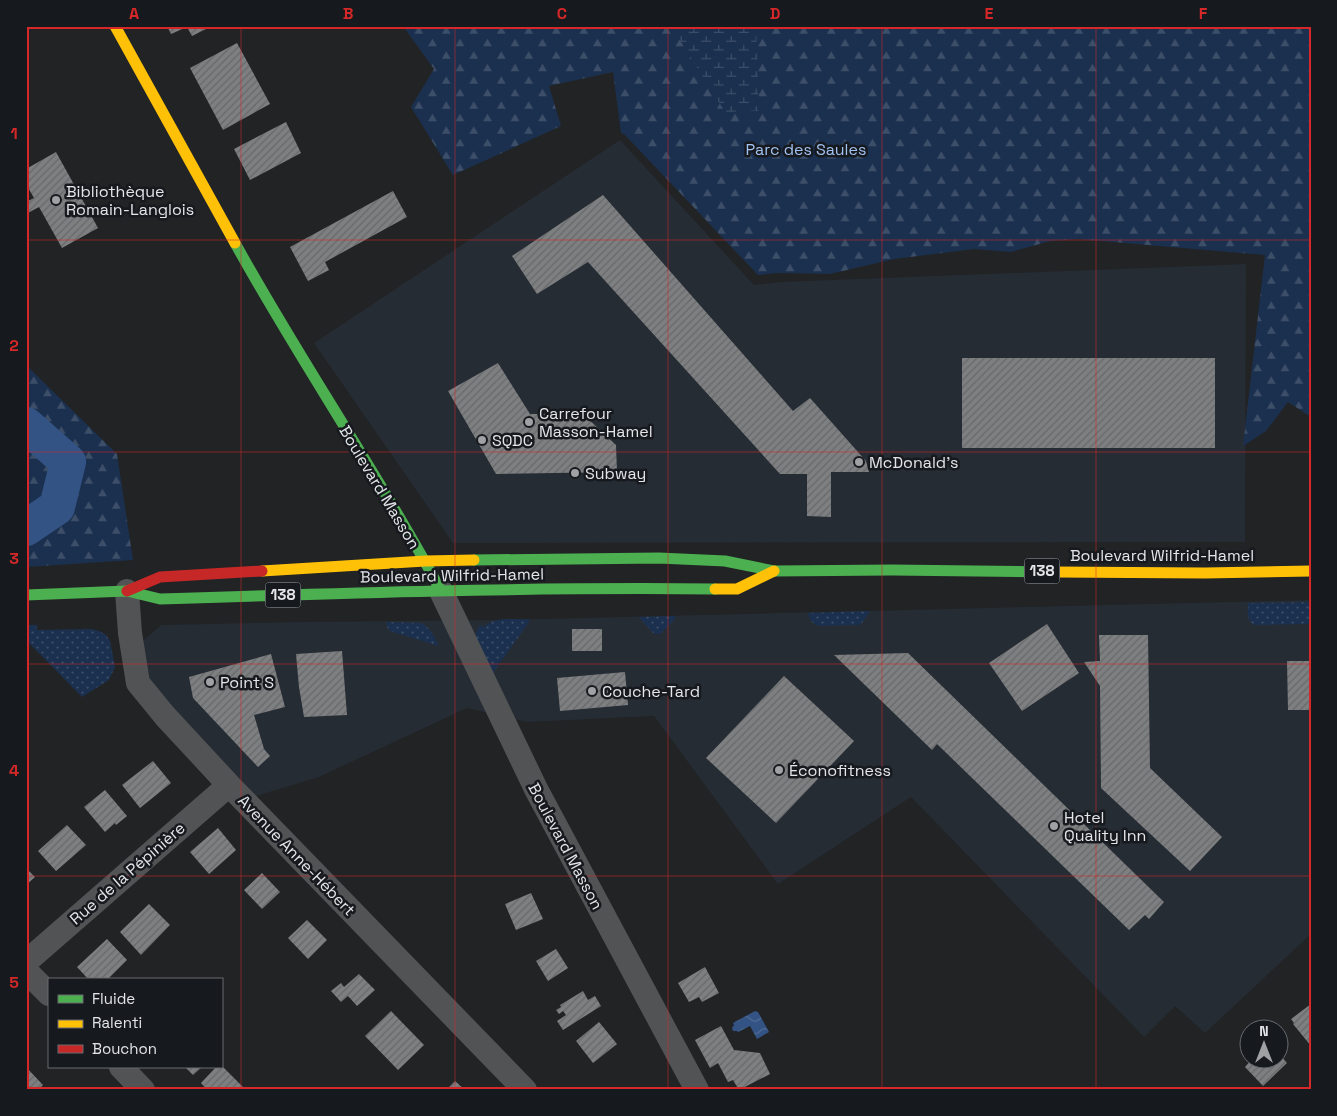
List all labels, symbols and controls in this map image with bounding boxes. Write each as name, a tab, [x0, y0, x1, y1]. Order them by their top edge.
text: A	[129, 3, 139, 24]
text: B	[343, 3, 353, 24]
text: C	[557, 3, 567, 24]
text: D	[770, 3, 780, 24]
text: E	[985, 3, 994, 24]
text: F	[1199, 3, 1208, 24]
text: 1	[10, 123, 18, 144]
park label: Parc des Saules	[746, 139, 866, 160]
place label: Bibliothèque Romain-Langlois	[66, 181, 194, 220]
marker: Bibliothèque Romain-Langlois	[50, 194, 62, 206]
text: 2	[9, 335, 19, 356]
place label: Carrefour Masson-Hamel	[539, 403, 653, 442]
marker: Carrefour Masson-Hamel	[523, 416, 535, 428]
street label: Boulevard Masson	[334, 422, 425, 553]
place label: SQDC	[492, 430, 533, 451]
marker: SQDC	[476, 434, 488, 446]
place label: McDonald's	[869, 452, 959, 473]
marker: McDonald's	[853, 456, 865, 468]
place label: Subway	[585, 463, 646, 484]
marker: Subway	[569, 467, 581, 479]
street label: Boulevard Wilfrid-Hamel	[1070, 545, 1254, 566]
text: 3	[9, 548, 19, 569]
road number: 138	[1024, 558, 1060, 584]
street label: Boulevard Wilfrid-Hamel	[360, 563, 544, 588]
road number: 138	[266, 582, 300, 608]
place label: Point S	[220, 672, 274, 693]
marker: Point S	[204, 676, 216, 688]
place label: Couche-Tard	[602, 681, 700, 702]
marker: Couche-Tard	[586, 685, 598, 697]
text: 4	[9, 760, 19, 781]
place label: Éconofitness	[789, 760, 891, 781]
marker: Éconofitness	[773, 764, 785, 776]
street label: Boulevard Masson	[523, 779, 608, 913]
street label: Avenue Anne-Hébert	[234, 791, 360, 920]
place label: Hotel Quality Inn	[1064, 807, 1146, 846]
street label: Rue de la Pépinière	[65, 818, 189, 929]
marker: Hotel Quality Inn	[1048, 820, 1060, 832]
text: 5	[9, 972, 19, 993]
legend	[48, 978, 222, 1068]
text: Fluide	[92, 989, 135, 1008]
text: Ralenti	[92, 1013, 142, 1032]
north arrow	[1240, 1018, 1290, 1068]
text: N	[1259, 1022, 1269, 1040]
text: Bouchon	[92, 1039, 157, 1058]

